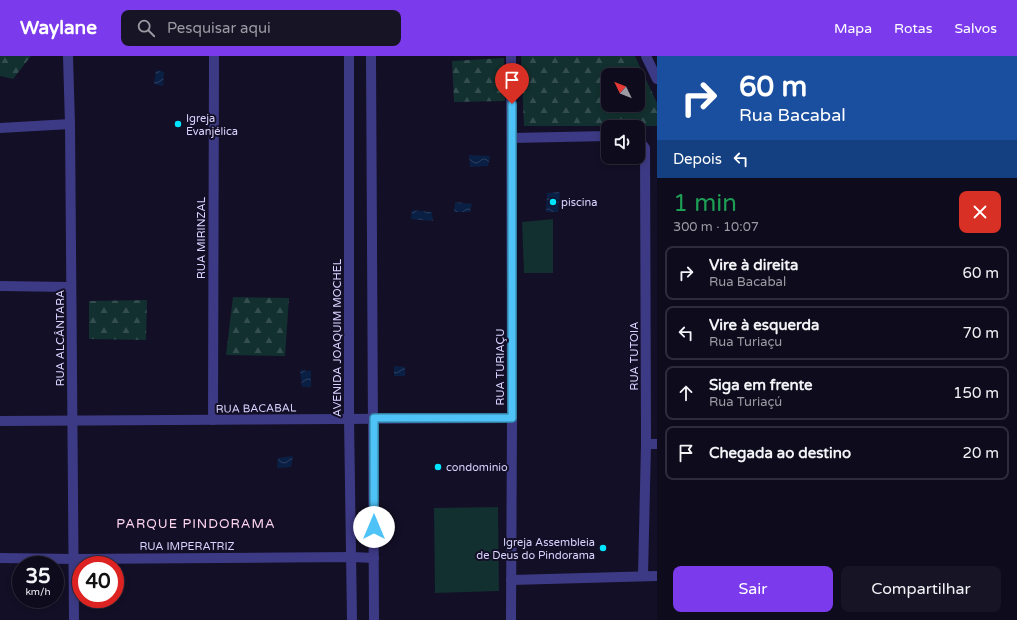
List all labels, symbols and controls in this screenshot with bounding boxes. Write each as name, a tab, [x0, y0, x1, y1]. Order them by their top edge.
search box	[121, 10, 401, 46]
text: Waylane	[20, 17, 97, 39]
icon: search	[135, 17, 157, 39]
text: Pesquisar aqui	[167, 19, 271, 37]
text: Mapa	[834, 20, 872, 37]
text: Rotas	[894, 20, 932, 37]
text: Salvos	[954, 20, 997, 37]
pin	[495, 63, 529, 104]
north arrow	[601, 68, 645, 112]
map controls	[601, 68, 645, 164]
icon: arrive	[501, 69, 523, 91]
text: 60 m	[739, 70, 807, 104]
icon: right	[673, 72, 725, 124]
text: Rua Bacabal	[739, 104, 846, 126]
place label: Igreja Evanjélica	[186, 112, 238, 138]
marker: Igreja Evanjélica	[173, 119, 183, 129]
button: sound	[601, 120, 645, 164]
icon: left	[730, 148, 752, 170]
text: Depois	[673, 150, 722, 168]
text: 1 min	[673, 189, 737, 218]
button: close	[959, 191, 1001, 233]
street label: RUA MIRINZAL	[195, 196, 208, 279]
place label: piscina	[561, 196, 597, 209]
marker: piscina	[548, 197, 558, 207]
text: 300 m · 10:07	[673, 219, 759, 235]
text: Vire à direita	[709, 256, 798, 274]
street label: AVENIDA JOAQUIM MOCHEL	[331, 258, 344, 417]
icon: right	[675, 262, 697, 284]
text: 60 m	[962, 264, 999, 282]
text: Rua Bacabal	[709, 274, 786, 290]
street label: RUA ALCÂNTARA	[54, 290, 67, 386]
text: Vire à esquerda	[709, 316, 819, 334]
street label: RUA TUTOIA	[628, 322, 641, 390]
icon: left	[675, 322, 697, 344]
text: 70 m	[962, 324, 999, 342]
street label: RUA TURIAÇU	[494, 328, 507, 406]
text: Rua Turiaçu	[709, 334, 782, 350]
text: Siga em frente	[709, 376, 813, 394]
icon: ahead	[675, 382, 697, 404]
text: 150 m	[953, 384, 999, 402]
text: Rua Turiaçú	[709, 394, 782, 410]
street label: RUA BACABAL	[216, 401, 297, 416]
icon: arrive	[675, 442, 697, 464]
text: Chegada ao destino	[709, 444, 851, 462]
text: 20 m	[962, 444, 999, 462]
place label: condominio	[446, 461, 508, 474]
marker: condominio	[433, 462, 443, 472]
position arrow	[353, 506, 395, 548]
district label: PARQUE PINDORAMA	[116, 516, 276, 532]
place label: Igreja Assembleia de Deus do Pindorama	[476, 536, 595, 562]
street label: RUA IMPERATRIZ	[139, 540, 235, 553]
marker: Igreja Assembleia de Deus do Pindorama	[598, 543, 608, 553]
speed limit sign: 40	[72, 556, 124, 608]
text: 35	[25, 565, 51, 589]
button: Sair	[673, 566, 833, 612]
button: Compartilhar	[841, 566, 1001, 612]
text: km/h	[25, 586, 51, 598]

